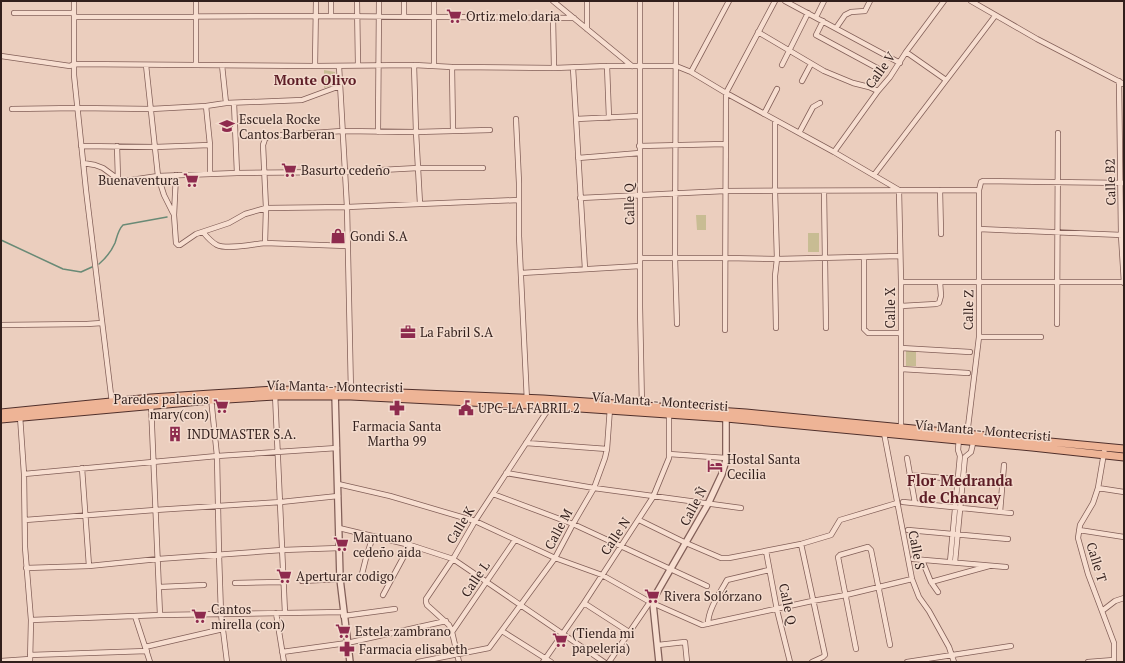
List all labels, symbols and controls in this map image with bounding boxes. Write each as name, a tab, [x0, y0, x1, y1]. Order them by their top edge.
supermarket icon: Ortiz melo daria	[445, 7, 463, 25]
place label: Ortiz melo daria	[466, 7, 561, 25]
street label: Calle V	[861, 48, 899, 92]
district label: Monte Olivo	[274, 70, 356, 89]
place label: Escuela Rocke Cantos Barberan	[239, 110, 335, 143]
school or university icon: Escuela Rocke Cantos Barberan	[218, 117, 236, 135]
street label: Calle B2	[1101, 158, 1119, 206]
supermarket icon: Basurto cedeño	[280, 161, 298, 179]
place label: Basurto cedeño	[301, 161, 390, 179]
place label: Buenaventura	[98, 171, 179, 189]
supermarket icon: Buenaventura	[182, 171, 200, 189]
street label: Calle Q	[620, 182, 638, 225]
shop icon: Gondi S.A	[329, 227, 347, 245]
place label: Gondi S.A	[350, 227, 408, 245]
street label: Calle X	[881, 287, 899, 329]
street label: Calle Z	[959, 290, 977, 330]
office icon: La Fabril S.A	[399, 323, 417, 341]
place label: La Fabril S.A	[420, 323, 493, 341]
street label: Vía Manta - Montecristi	[267, 376, 404, 396]
street label: Vía Manta - Montecristi	[591, 387, 729, 415]
place label: Paredes palacios mary(con)	[113, 390, 209, 423]
supermarket icon: Paredes palacios mary(con)	[212, 397, 230, 415]
pharmacy icon: Farmacia Santa Martha 99	[388, 399, 406, 417]
public building icon: UPC-LA FABRIL 2	[457, 399, 475, 417]
place label: UPC-LA FABRIL 2	[478, 399, 580, 417]
street label: Vía Manta - Montecristi	[914, 415, 1052, 445]
place label: Farmacia Santa Martha 99	[353, 417, 442, 450]
building icon: INDUMASTER S.A.	[166, 425, 184, 443]
place label: INDUMASTER S.A.	[187, 425, 296, 443]
place label: Hostal Santa Cecilia	[727, 450, 801, 483]
hotel icon: Hostal Santa Cecilia	[706, 457, 724, 475]
district label: Flor Medranda de Chancay	[907, 470, 1014, 507]
street label: Calle Ñ	[675, 483, 711, 529]
street label: Calle K	[442, 502, 479, 547]
street label: Calle M	[540, 505, 576, 553]
street label: Calle N	[596, 513, 634, 558]
place label: Mantuano cedeño aida	[353, 528, 422, 561]
street label: Calle S	[904, 529, 930, 571]
supermarket icon: Mantuano cedeño aida	[332, 535, 350, 553]
street label: Calle T	[1082, 540, 1112, 584]
street label: Calle L	[456, 558, 494, 600]
supermarket icon: Aperturar codigo	[275, 567, 293, 585]
place label: Aperturar codigo	[296, 567, 394, 585]
street label: Calle Q	[775, 582, 801, 627]
supermarket icon: Rivera Solórzano	[643, 587, 661, 605]
place label: Rivera Solórzano	[664, 587, 762, 605]
place label: Cantos mirella (con)	[211, 600, 285, 633]
supermarket icon: Cantos mirella (con)	[190, 607, 208, 625]
supermarket icon: Estela zambrano	[334, 622, 352, 640]
place label: Estela zambrano	[355, 622, 451, 640]
place label: (Tienda mi papeleria)	[572, 624, 635, 657]
supermarket icon: (Tienda mi papeleria)	[551, 631, 569, 649]
pharmacy icon: Farmacia elisabeth	[338, 640, 356, 658]
place label: Farmacia elisabeth	[359, 640, 468, 658]

